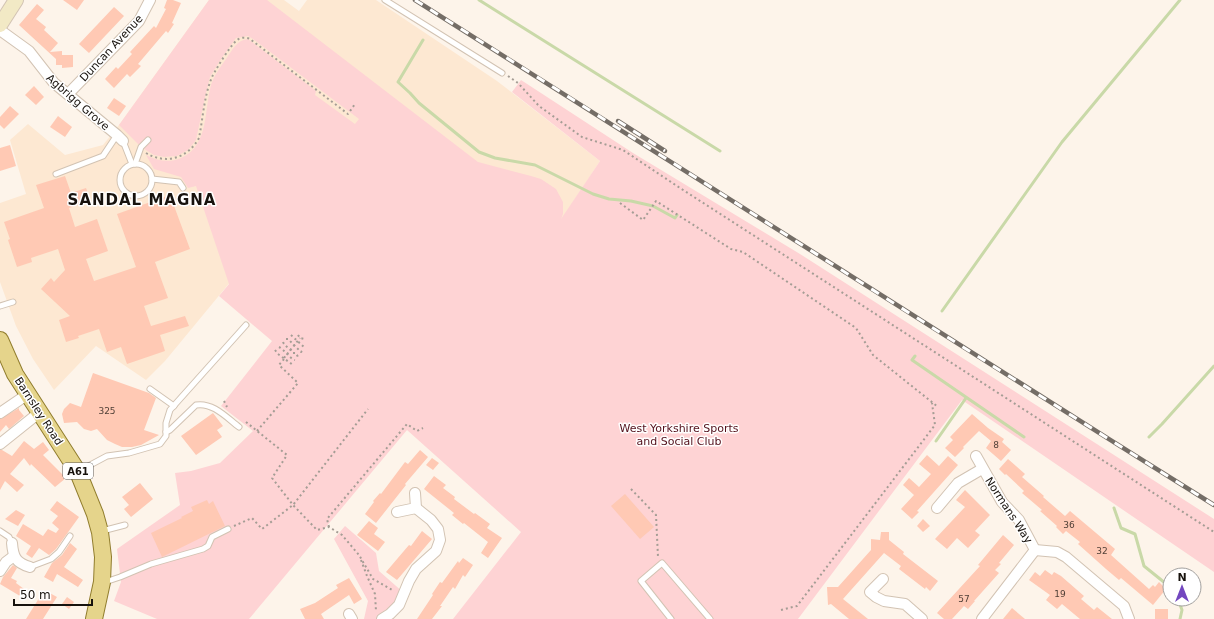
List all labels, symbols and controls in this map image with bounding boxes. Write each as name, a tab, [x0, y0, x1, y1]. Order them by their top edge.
street label: Duncan Avenue	[77, 12, 146, 84]
street label: Agbrigg Grove	[43, 71, 112, 133]
district label: SANDAL MAGNA	[68, 191, 216, 209]
street label: Barnsley Road	[12, 375, 65, 448]
house number: 325	[98, 406, 116, 416]
park label: West Yorkshire Sports and Social Club	[620, 422, 739, 448]
house number: 8	[993, 440, 999, 450]
road number: A61	[63, 463, 93, 479]
street label: Normans Way	[982, 475, 1035, 546]
house number: 36	[1063, 520, 1075, 530]
house number: 32	[1096, 546, 1108, 556]
north arrow	[1162, 567, 1202, 607]
text: N	[1177, 571, 1187, 584]
scale bar	[14, 581, 92, 607]
text: 50 m	[20, 588, 51, 602]
house number: 19	[1054, 589, 1066, 599]
house number: 57	[958, 594, 970, 604]

